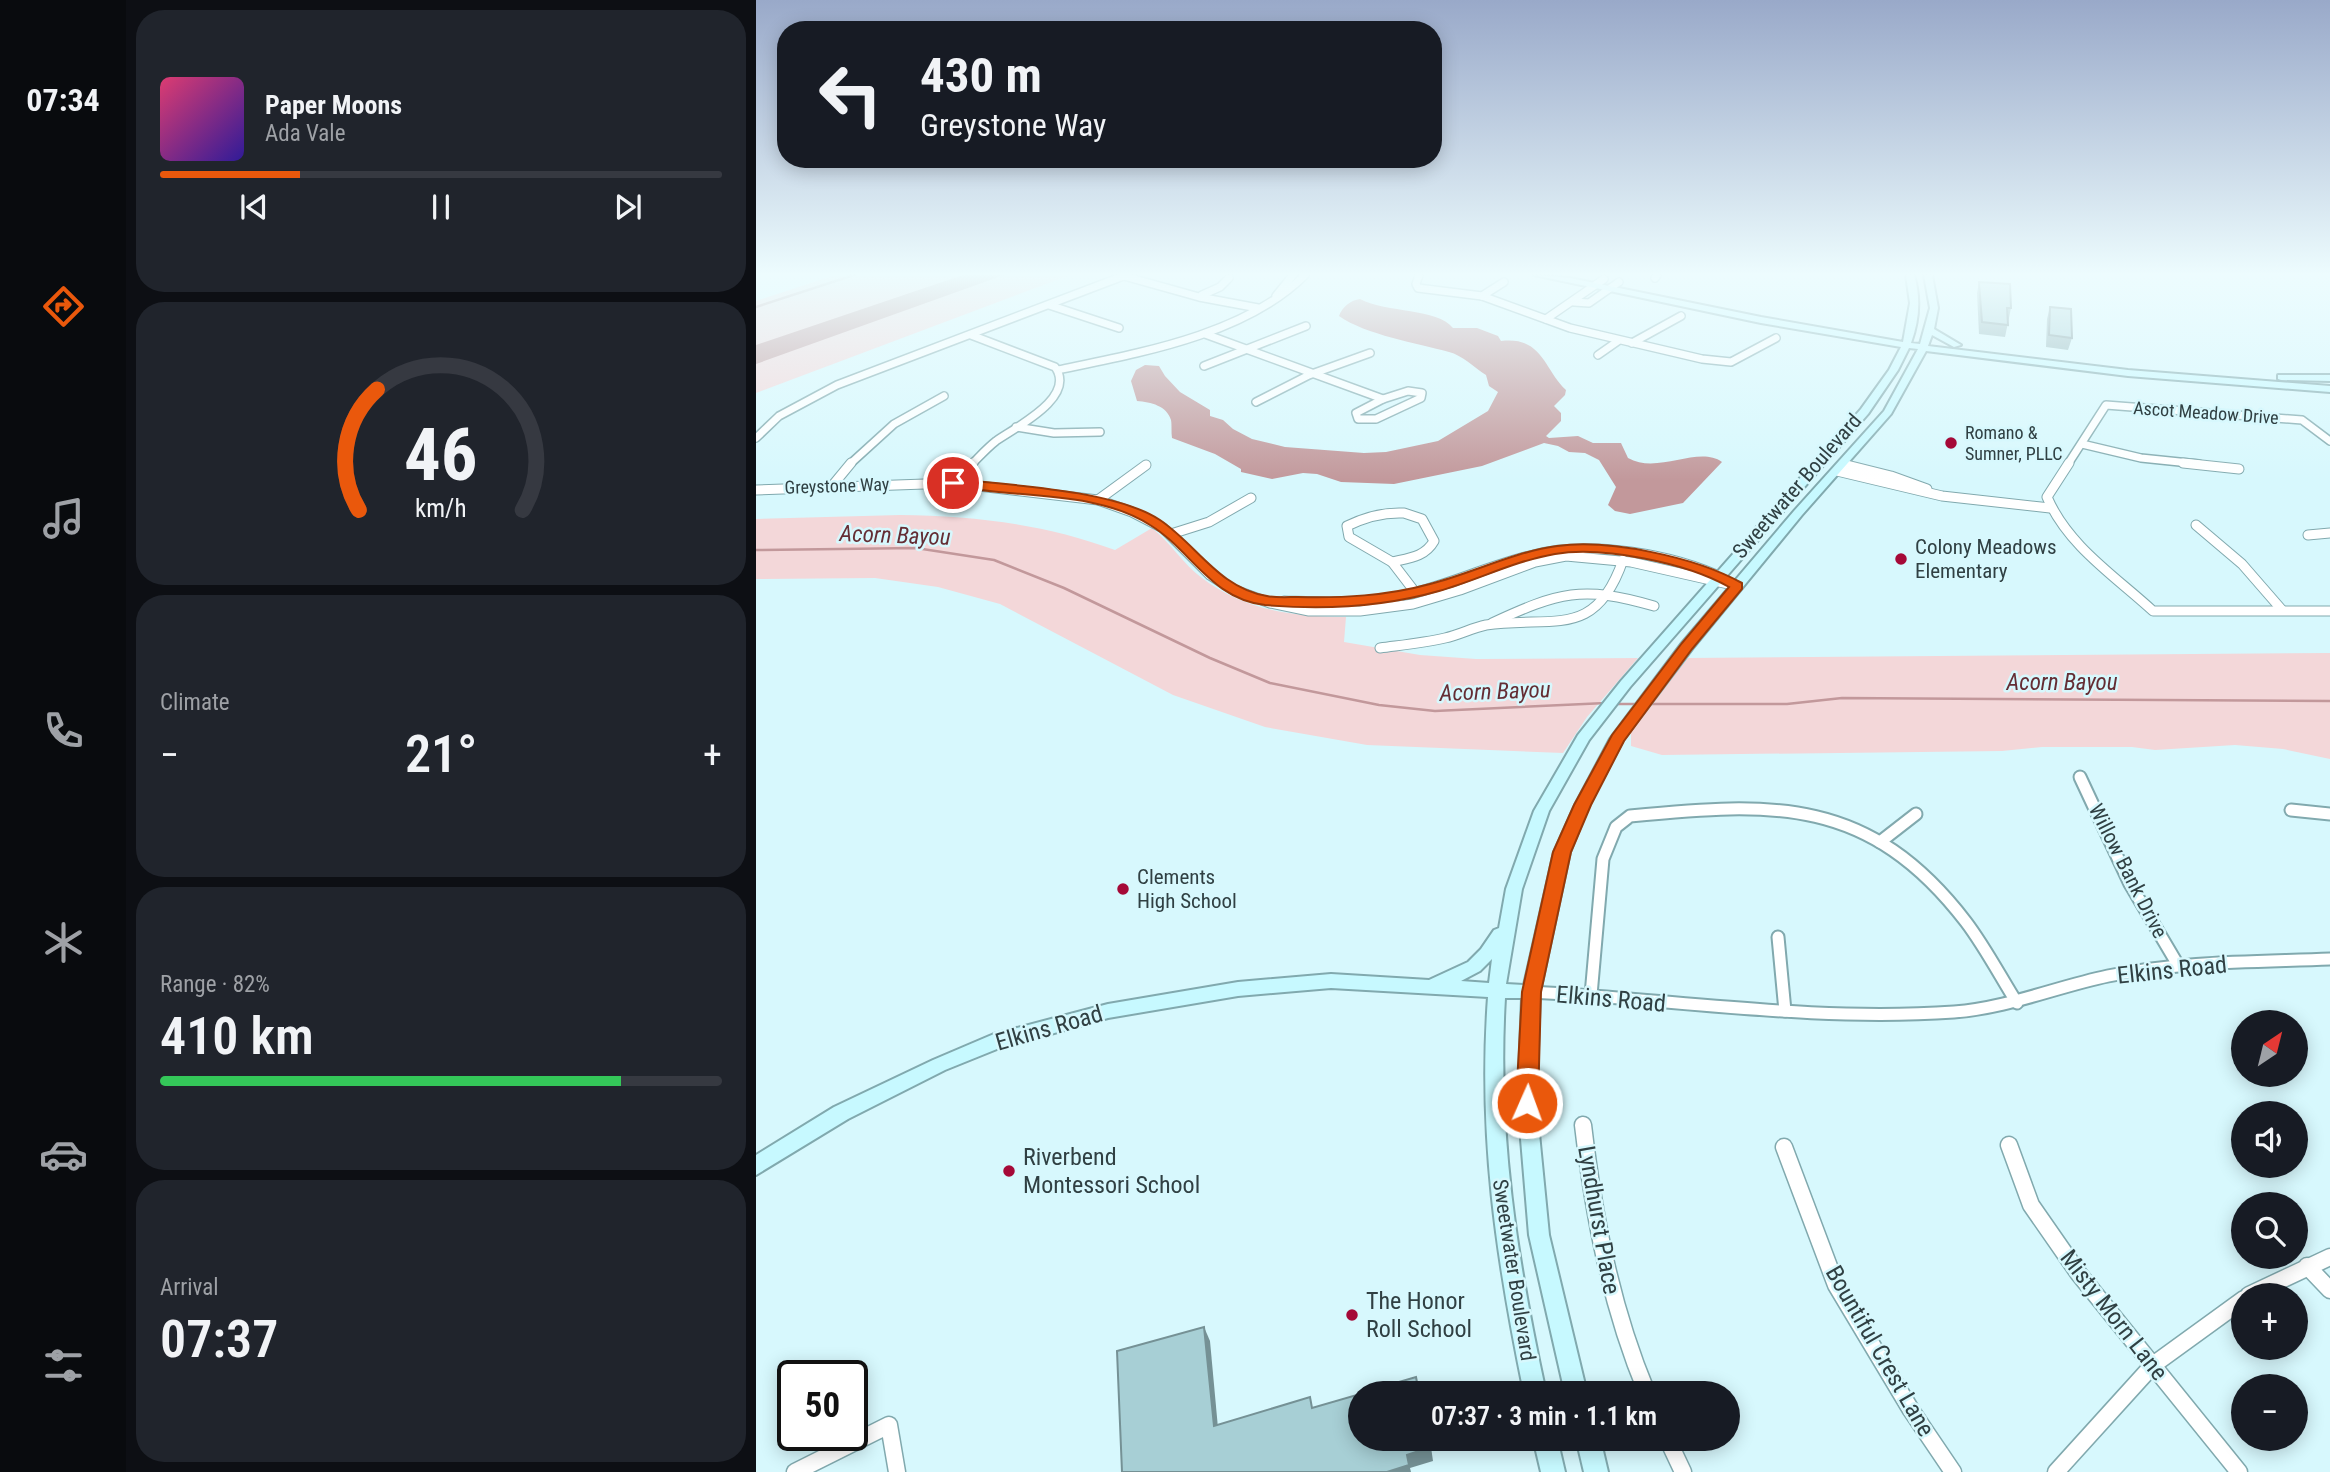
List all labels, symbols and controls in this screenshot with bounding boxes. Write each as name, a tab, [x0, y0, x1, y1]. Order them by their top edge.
text: 430 m	[920, 47, 1042, 104]
icon: left	[805, 49, 896, 140]
text: 07:34	[26, 81, 100, 119]
text: Paper Moons	[265, 90, 402, 120]
text: Greystone Way	[920, 106, 1106, 144]
text: Ada Vale	[265, 120, 345, 147]
icon: previous	[235, 188, 273, 226]
icon: pause	[422, 188, 460, 226]
icon: next	[609, 188, 647, 226]
icon: directions	[39, 282, 88, 331]
street label: Ascot Meadow Drive	[2133, 397, 2279, 428]
street label: Sweetwater Boulevard	[1728, 409, 1866, 563]
text: 46	[404, 412, 478, 498]
place label: Romano & Sumner, PLLC	[1965, 422, 2063, 464]
marker: Romano & Sumner, PLLC	[1943, 435, 1959, 451]
pin	[923, 453, 983, 513]
icon: arrive	[934, 464, 972, 502]
street label: Greystone Way	[784, 473, 890, 498]
text: km/h	[415, 493, 467, 522]
icon: music	[39, 494, 88, 543]
water label: Acorn Bayou	[838, 520, 951, 551]
place label: Colony Meadows Elementary	[1915, 535, 2057, 583]
marker: Colony Meadows Elementary	[1893, 551, 1909, 567]
water label: Acorn Bayou	[2005, 669, 2118, 696]
water label: Acorn Bayou	[1438, 676, 1551, 707]
text: Climate	[160, 689, 230, 716]
icon: phone	[39, 706, 88, 755]
text: 21°	[405, 724, 477, 785]
text: −	[160, 733, 179, 777]
text: +	[703, 733, 722, 777]
street label: Willow Bank Drive	[2084, 800, 2172, 942]
place label: Clements High School	[1137, 865, 1237, 913]
marker: Clements High School	[1115, 881, 1131, 897]
icon: climate	[39, 918, 88, 967]
street label: Elkins Road	[2116, 950, 2228, 990]
text: Range · 82%	[160, 971, 270, 998]
street label: Elkins Road	[1555, 980, 1667, 1018]
street label: Elkins Road	[992, 999, 1106, 1057]
text: 410 km	[160, 1006, 314, 1067]
north arrow	[2231, 1010, 2308, 1087]
map controls	[2231, 1010, 2308, 1451]
position arrow	[1490, 1066, 1564, 1140]
button: sound	[2231, 1101, 2308, 1178]
icon: car	[39, 1130, 88, 1179]
place label: Riverbend Montessori School	[1023, 1143, 1200, 1199]
street label: Lyndhurst Place	[1572, 1144, 1626, 1296]
marker: Riverbend Montessori School	[1001, 1163, 1017, 1179]
street label: Sweetwater Boulevard	[1488, 1177, 1540, 1363]
button: search	[2231, 1192, 2308, 1269]
street label: Misty Morn Lane	[2054, 1244, 2174, 1386]
street label: Bountiful Crest Lane	[1820, 1261, 1940, 1441]
text: Arrival	[160, 1274, 219, 1301]
button: +	[2231, 1283, 2308, 1360]
place label: The Honor Roll School	[1366, 1287, 1472, 1343]
marker: The Honor Roll School	[1344, 1307, 1360, 1323]
text: 07:37	[160, 1309, 278, 1370]
icon: filters	[39, 1341, 88, 1390]
speed limit sign: 50	[777, 1360, 868, 1451]
button: −	[2231, 1374, 2308, 1451]
text: 07:37 · 3 min · 1.1 km	[1431, 1401, 1657, 1431]

